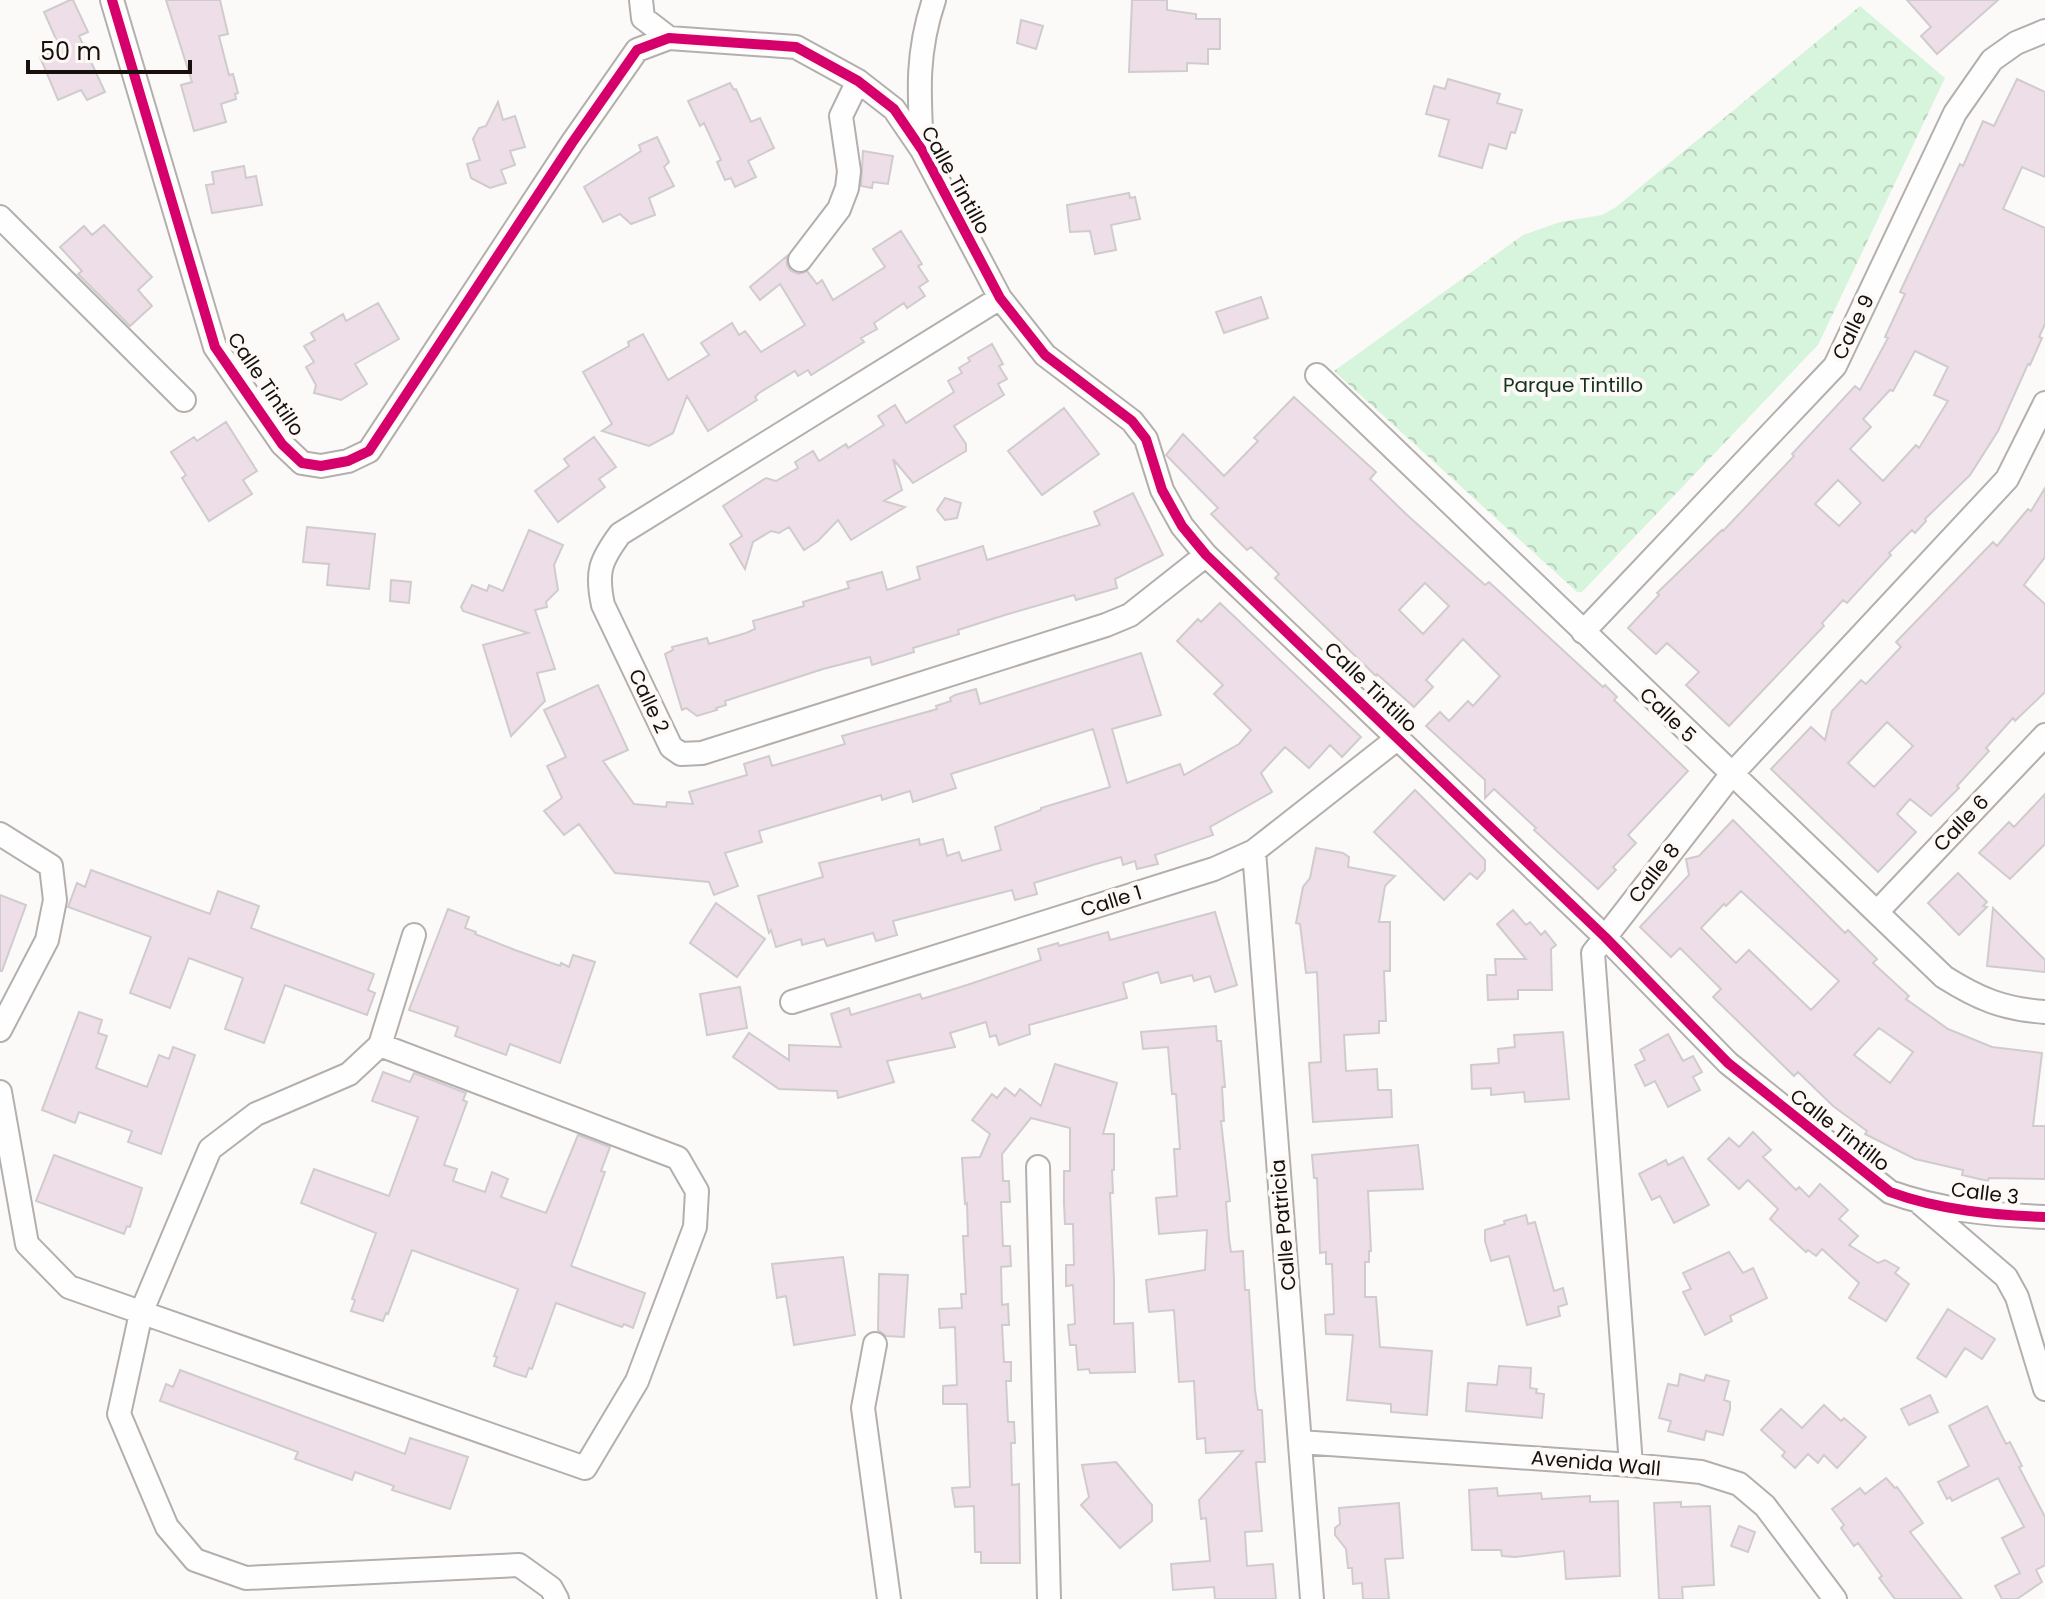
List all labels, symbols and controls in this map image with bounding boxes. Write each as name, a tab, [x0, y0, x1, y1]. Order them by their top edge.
scale bar	[28, 24, 190, 74]
text: 50 m	[40, 35, 101, 68]
street label: Calle Tintillo	[915, 121, 997, 239]
street label: Calle 9	[1825, 290, 1881, 364]
street label: Calle Tintillo	[221, 326, 311, 442]
park label: Parque Tintillo	[1503, 371, 1643, 399]
street label: Calle Tintillo	[1318, 635, 1424, 739]
street label: Calle 2	[622, 664, 676, 738]
street label: Calle 5	[1633, 681, 1703, 749]
street label: Calle 6	[1927, 788, 1995, 858]
street label: Calle 8	[1622, 837, 1686, 909]
street label: Calle 1	[1077, 878, 1145, 924]
street label: Calle Tintillo	[1784, 1082, 1896, 1178]
street label: Calle Patricia	[1263, 1158, 1303, 1292]
street label: Calle 3	[1949, 1175, 2021, 1211]
street label: Avenida Wall	[1530, 1443, 1662, 1483]

